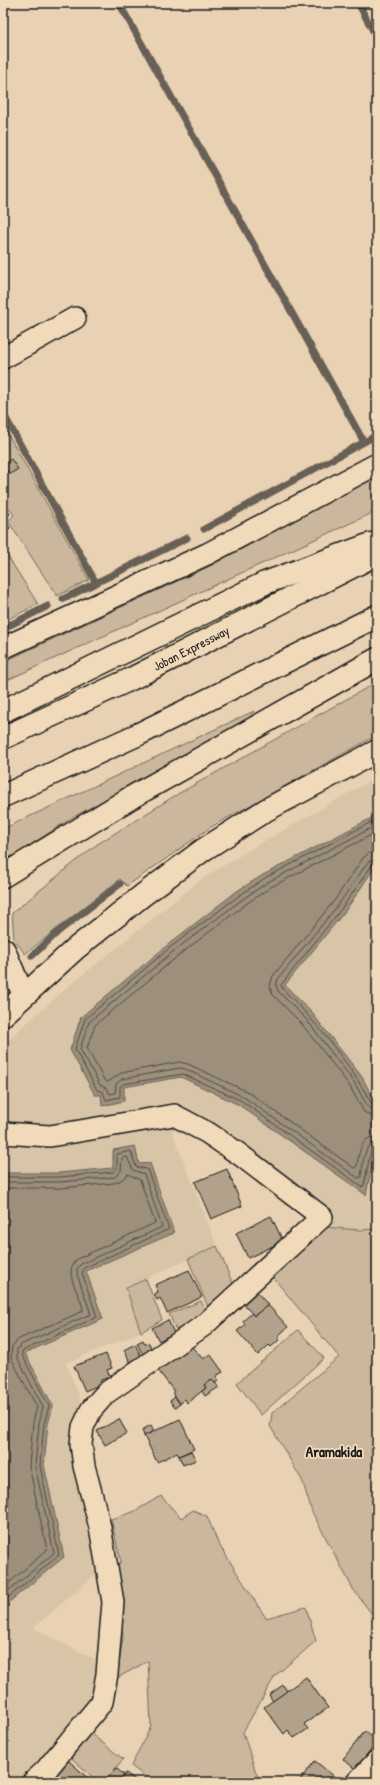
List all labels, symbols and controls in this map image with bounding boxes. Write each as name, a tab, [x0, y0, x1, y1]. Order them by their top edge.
street label: Joban Expressway	[150, 621, 233, 675]
district label: Aramakida	[306, 1441, 362, 1462]

